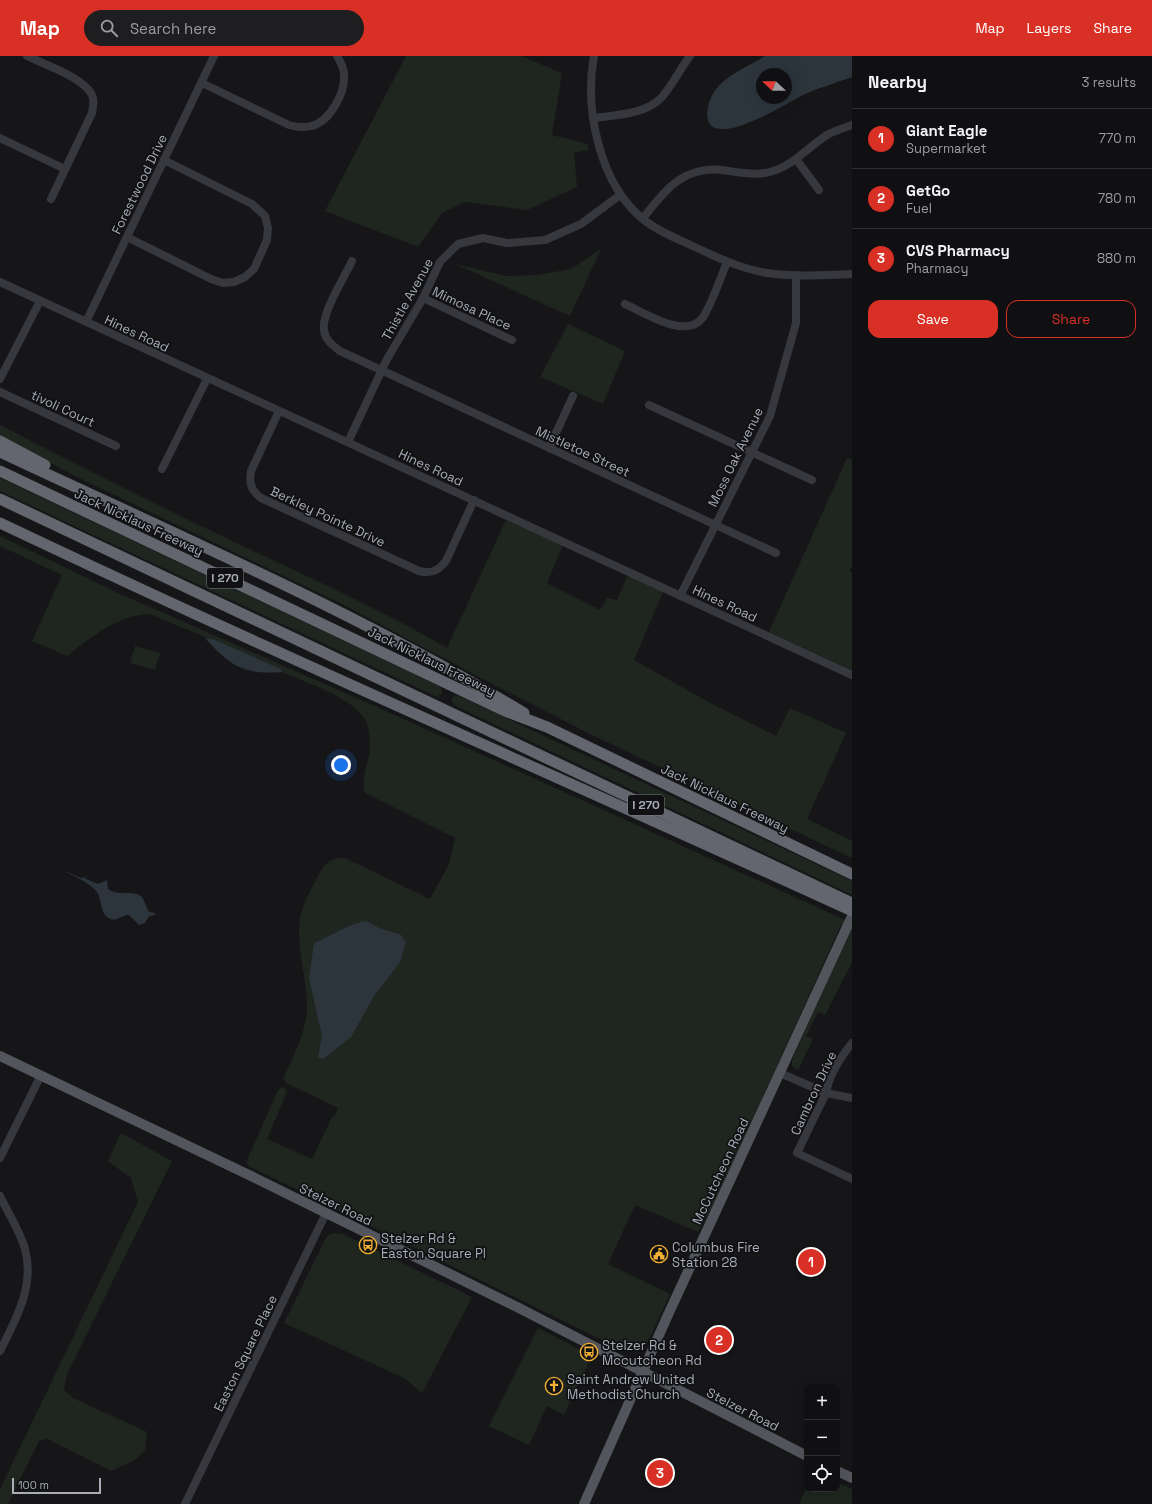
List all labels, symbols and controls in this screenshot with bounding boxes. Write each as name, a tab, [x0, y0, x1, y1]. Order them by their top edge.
search box	[84, 10, 364, 46]
text: Map	[20, 16, 60, 41]
icon: search	[98, 17, 120, 39]
text: Search here	[130, 19, 216, 38]
text: Map	[975, 19, 1005, 37]
text: Layers	[1027, 19, 1071, 37]
text: Share	[1093, 19, 1132, 37]
north arrow	[756, 68, 792, 104]
text: Nearby	[868, 71, 927, 93]
text: 3 results	[1082, 74, 1136, 91]
text: Giant Eagle	[906, 121, 987, 140]
text: 1	[878, 130, 884, 147]
text: 770 m	[1099, 130, 1136, 147]
street label: Forestwood Drive	[108, 131, 171, 237]
text: Supermarket	[906, 140, 987, 157]
text: GetGo	[906, 181, 950, 200]
text: 2	[877, 190, 885, 207]
text: 780 m	[1098, 190, 1136, 207]
text: Fuel	[906, 200, 932, 217]
text: CVS Pharmacy	[906, 241, 1010, 260]
text: 3	[877, 250, 885, 267]
text: 880 m	[1097, 250, 1136, 267]
street label: Thistle Avenue	[378, 255, 437, 343]
text: Pharmacy	[906, 260, 968, 277]
street label: Mimosa Place	[430, 283, 514, 334]
button: Save	[868, 300, 998, 338]
button: Share	[1006, 300, 1136, 338]
street label: Hines Road	[102, 311, 172, 356]
street label: tivoli Court	[28, 386, 98, 431]
street label: Moss Oak Avenue	[704, 405, 767, 510]
street label: Mistletoe Street	[533, 422, 633, 481]
street label: Hines Road	[396, 445, 466, 490]
street label: Berkley Pointe Drive	[268, 482, 388, 551]
street label: Jack Nicklaus Freeway	[71, 485, 206, 560]
road number: I 270	[207, 568, 243, 588]
street label: Hines Road	[690, 581, 760, 626]
street label: Jack Nicklaus Freeway	[365, 623, 499, 700]
your location	[331, 755, 351, 775]
street label: Jack Nicklaus Freeway	[658, 760, 792, 837]
road number: I 270	[628, 795, 664, 815]
street label: Cambron Drive	[787, 1049, 840, 1138]
street label: McCutcheon Road	[688, 1115, 753, 1227]
street label: Stelzer Road	[297, 1180, 375, 1229]
place label: Stelzer Rd & Easton Square Pl	[381, 1230, 486, 1262]
bus stop icon: Stelzer Rd & Easton Square Pl	[358, 1235, 378, 1255]
place label: Columbus Fire Station 28	[672, 1239, 760, 1271]
public building icon: Columbus Fire Station 28	[649, 1244, 669, 1264]
pin: 1	[798, 1247, 824, 1277]
street label: Easton Square Place	[210, 1292, 281, 1414]
pin: 2	[706, 1325, 732, 1355]
place label: Stelzer Rd & Mccutcheon Rd	[602, 1337, 702, 1369]
bus stop icon: Stelzer Rd & Mccutcheon Rd	[579, 1342, 599, 1362]
place label: Saint Andrew United Methodist Church	[567, 1371, 695, 1403]
church icon: Saint Andrew United Methodist Church	[544, 1376, 564, 1396]
street label: Stelzer Road	[704, 1384, 782, 1435]
map controls	[804, 1384, 840, 1492]
button: +	[804, 1384, 840, 1420]
button: −	[804, 1420, 840, 1456]
button: locate	[804, 1456, 840, 1492]
pin: 3	[647, 1458, 673, 1488]
scale bar	[12, 1476, 101, 1495]
text: 100 m	[18, 1478, 49, 1492]

